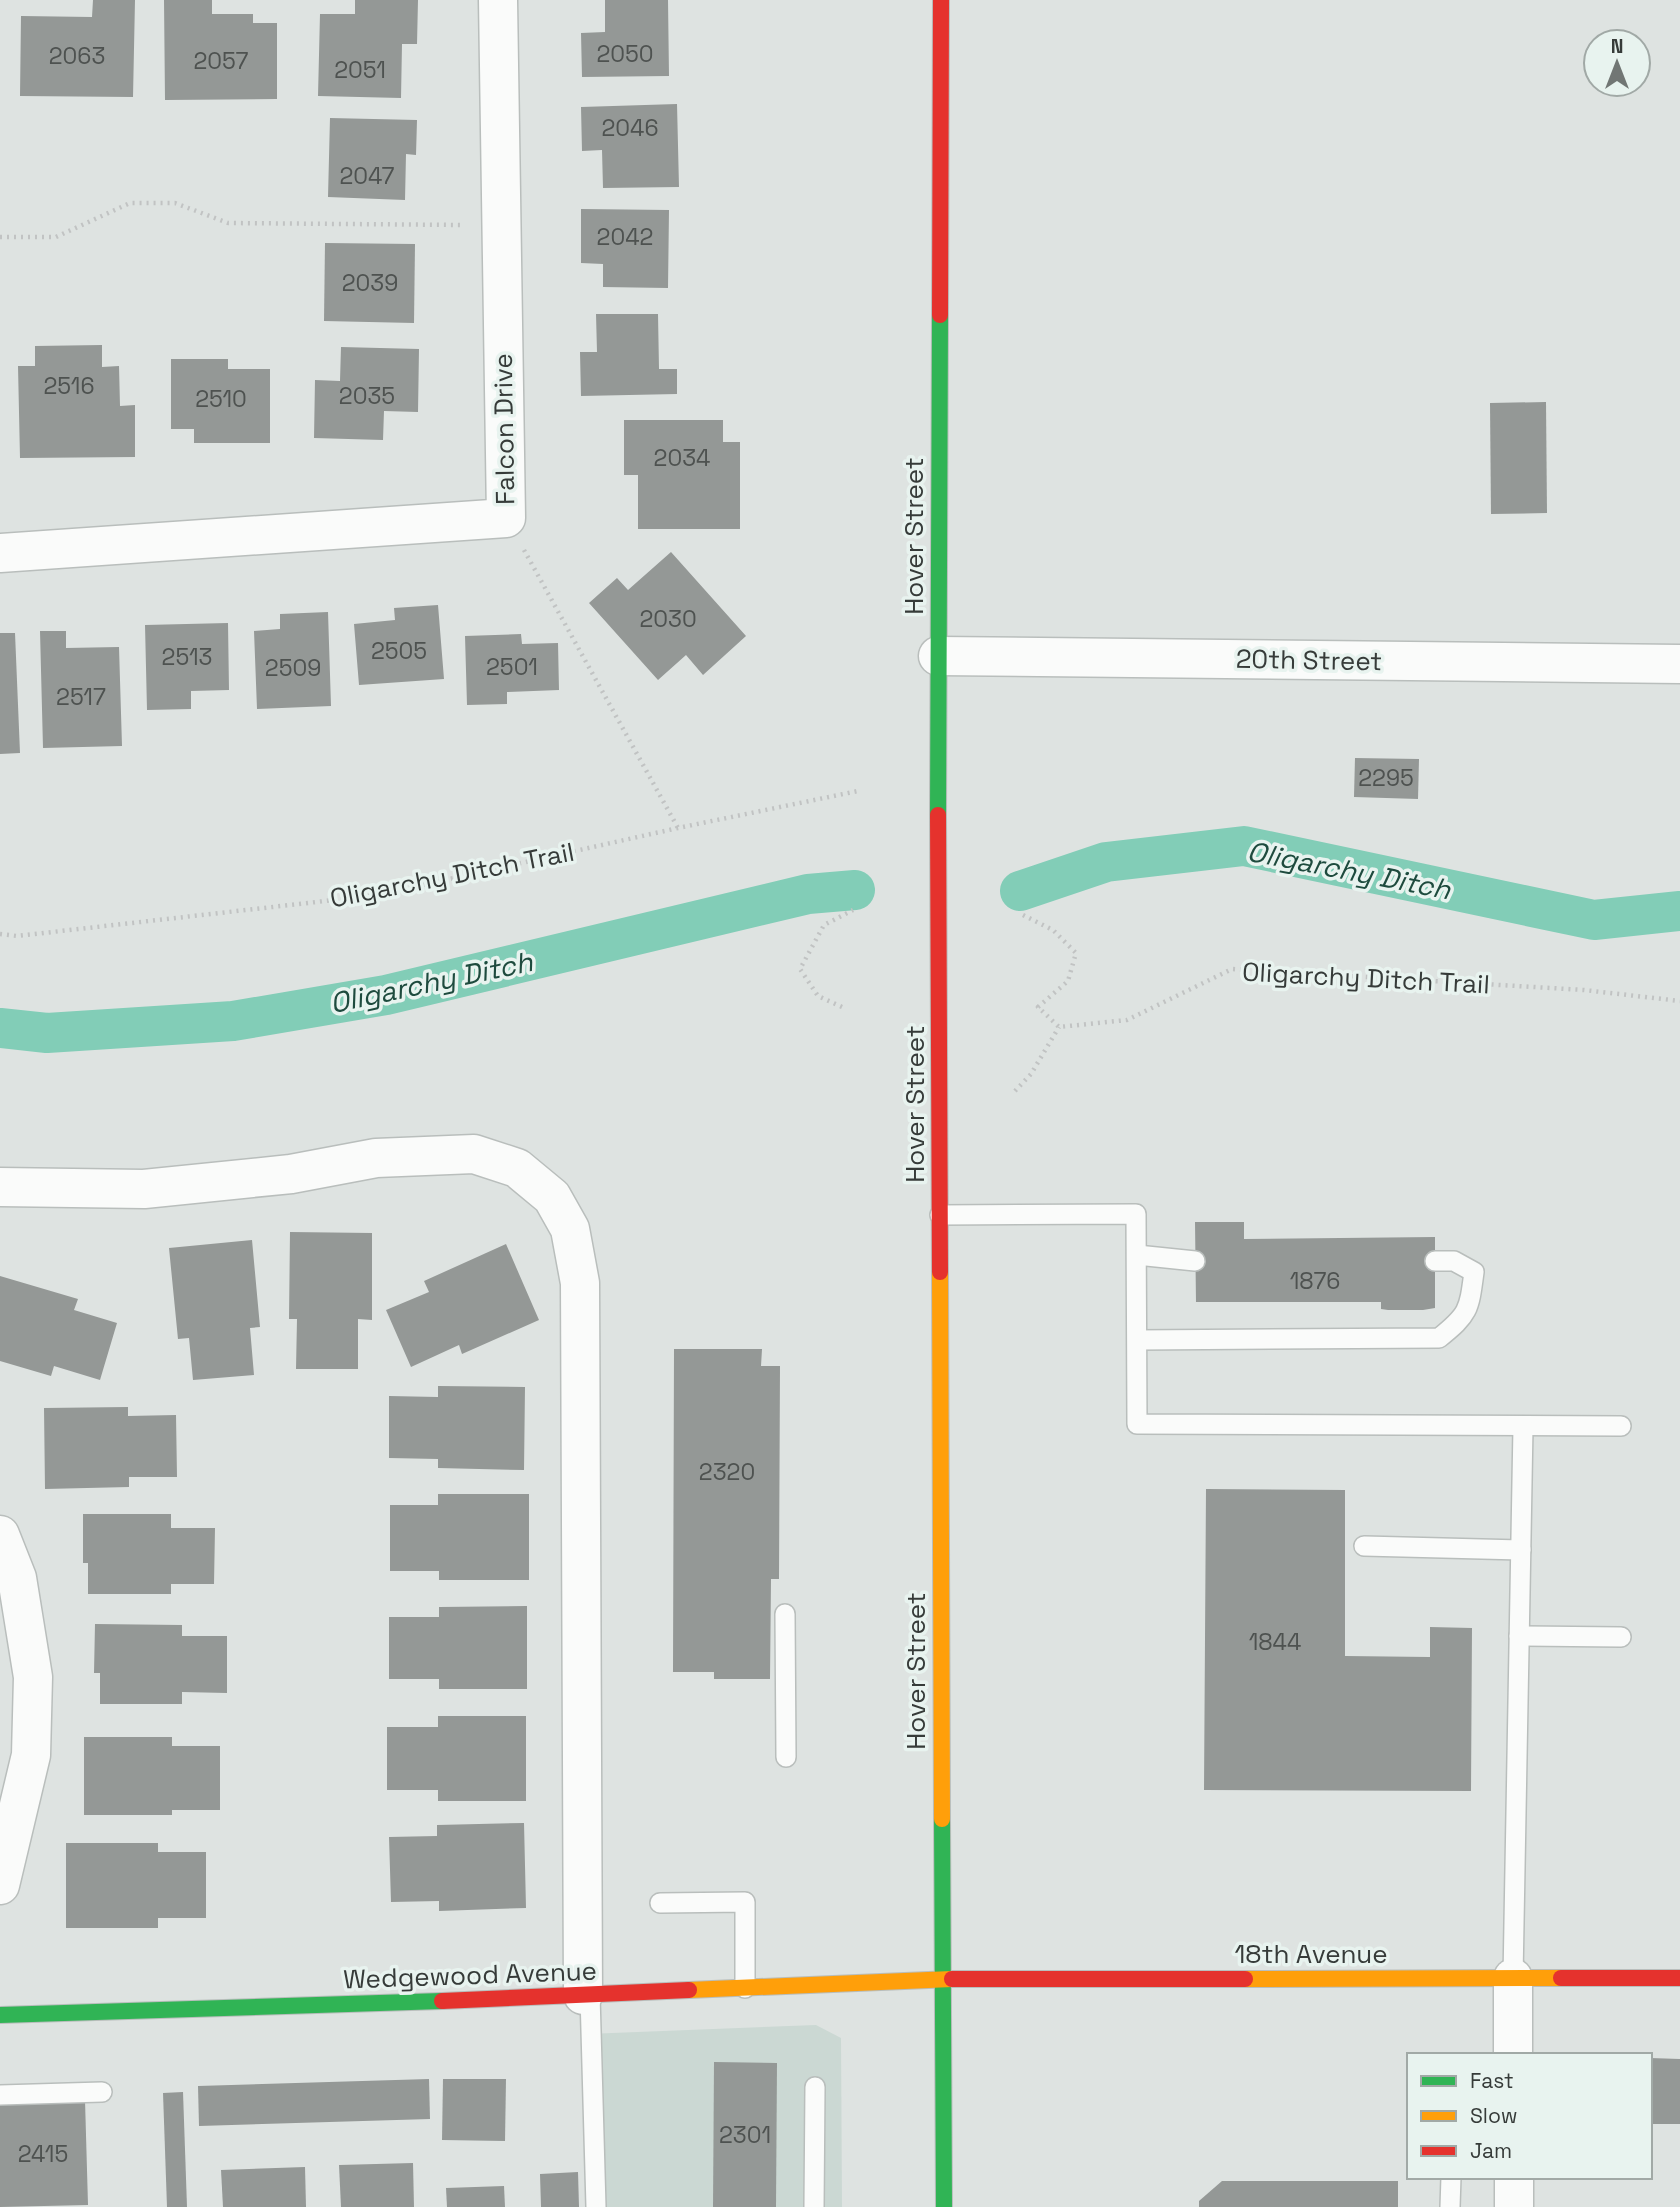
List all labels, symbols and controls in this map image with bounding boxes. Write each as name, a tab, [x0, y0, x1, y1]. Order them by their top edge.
north arrow	[1582, 28, 1652, 98]
text: N	[1611, 34, 1623, 59]
house number: 2050	[596, 39, 654, 69]
house number: 2063	[49, 41, 105, 71]
house number: 2057	[193, 46, 249, 76]
house number: 2051	[334, 55, 386, 85]
house number: 2046	[601, 113, 659, 143]
house number: 2047	[339, 161, 395, 191]
house number: 2042	[597, 222, 653, 252]
house number: 2039	[342, 268, 398, 298]
street label: Falcon Drive	[486, 353, 522, 505]
house number: 2516	[43, 371, 95, 401]
house number: 2035	[339, 381, 395, 411]
house number: 2510	[195, 384, 247, 414]
house number: 2034	[654, 443, 710, 473]
street label: Hover Street	[897, 457, 931, 615]
house number: 2030	[639, 604, 697, 634]
house number: 2505	[371, 636, 427, 666]
house number: 2513	[162, 642, 212, 672]
street label: 20th Street	[1236, 642, 1382, 678]
house number: 2501	[486, 652, 538, 682]
house number: 2509	[265, 653, 321, 683]
house number: 2517	[56, 682, 106, 712]
house number: 2295	[1358, 763, 1414, 793]
water label: Oligarchy Ditch	[1244, 833, 1455, 908]
street label: Oligarchy Ditch Trail	[327, 835, 577, 915]
water label: Oligarchy Ditch	[326, 943, 536, 1021]
street label: Oligarchy Ditch Trail	[1241, 955, 1491, 1001]
street label: Hover Street	[898, 1025, 932, 1183]
house number: 1876	[1290, 1266, 1340, 1296]
house number: 2320	[699, 1457, 755, 1487]
street label: Hover Street	[899, 1592, 933, 1750]
house number: 1844	[1249, 1627, 1301, 1657]
street label: 18th Avenue	[1234, 1937, 1388, 1971]
street label: Wedgewood Avenue	[342, 1954, 598, 1996]
legend	[1407, 2053, 1652, 2179]
text: Fast	[1470, 2067, 1514, 2094]
text: Slow	[1470, 2102, 1518, 2129]
house number: 2301	[719, 2120, 771, 2150]
text: Jam	[1470, 2137, 1512, 2164]
house number: 2415	[18, 2139, 68, 2169]

